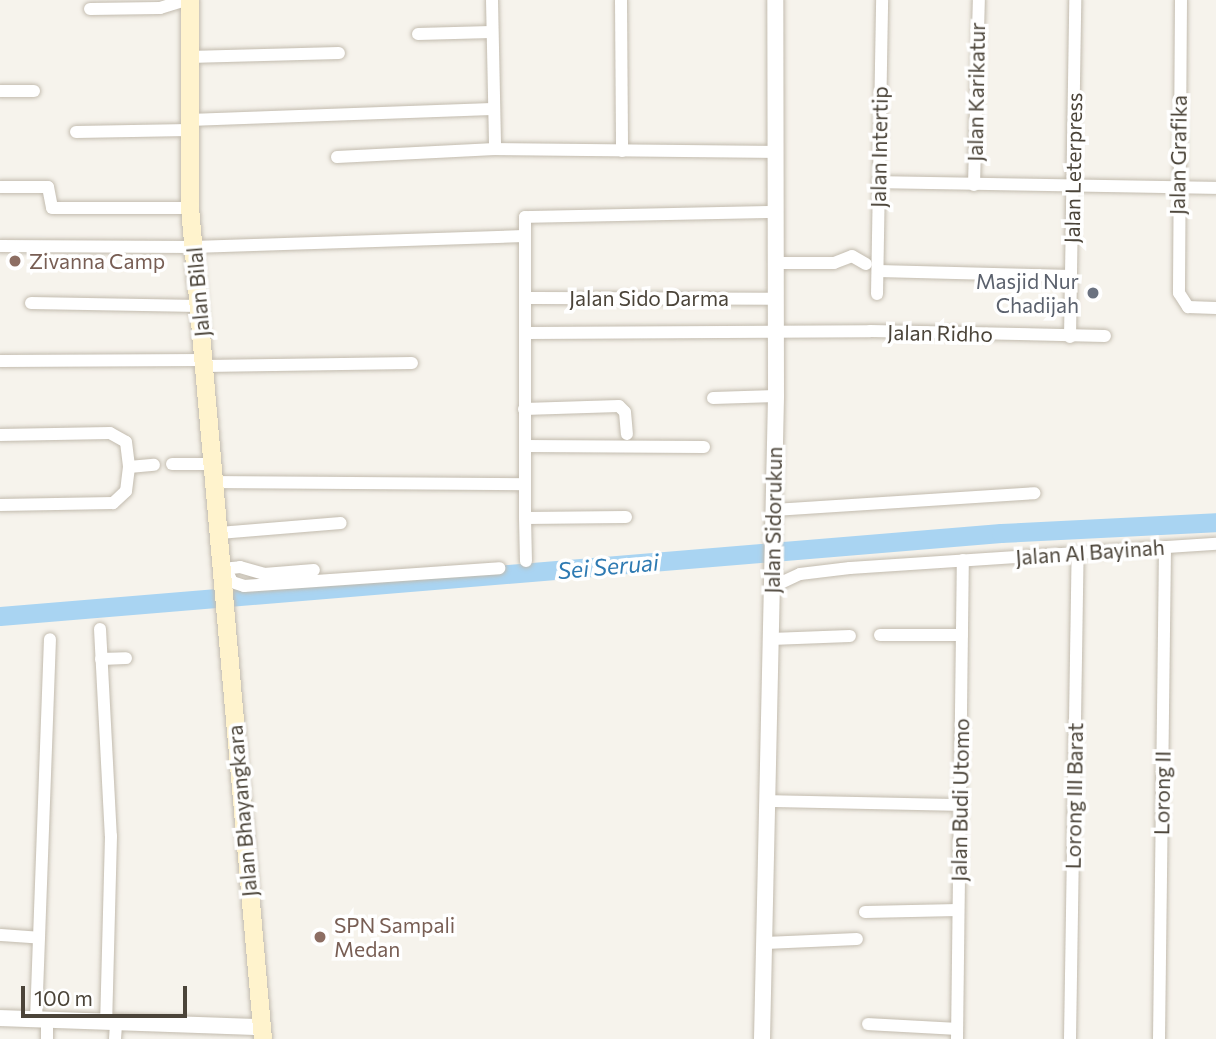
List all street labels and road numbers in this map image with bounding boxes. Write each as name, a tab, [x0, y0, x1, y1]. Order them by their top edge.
street label: Jalan Karikatur	[962, 22, 990, 162]
street label: Jalan Intertip	[865, 86, 893, 208]
street label: Jalan Leterpress	[1059, 92, 1087, 244]
street label: Jalan Grafika	[1164, 95, 1192, 215]
street label: Jalan Bilal	[182, 246, 214, 338]
street label: Jalan Sido Darma	[569, 285, 729, 311]
street label: Jalan Ridho	[887, 319, 993, 347]
street label: Jalan Sidorukun	[759, 446, 787, 594]
street label: Jalan AI Bayinah	[1015, 534, 1165, 570]
street label: Jalan Budi Utomo	[946, 718, 974, 882]
street label: Lorong III Barat	[1060, 723, 1088, 869]
street label: Jalan Bhayangkara	[222, 724, 262, 898]
street label: Lorong II	[1149, 751, 1175, 835]

